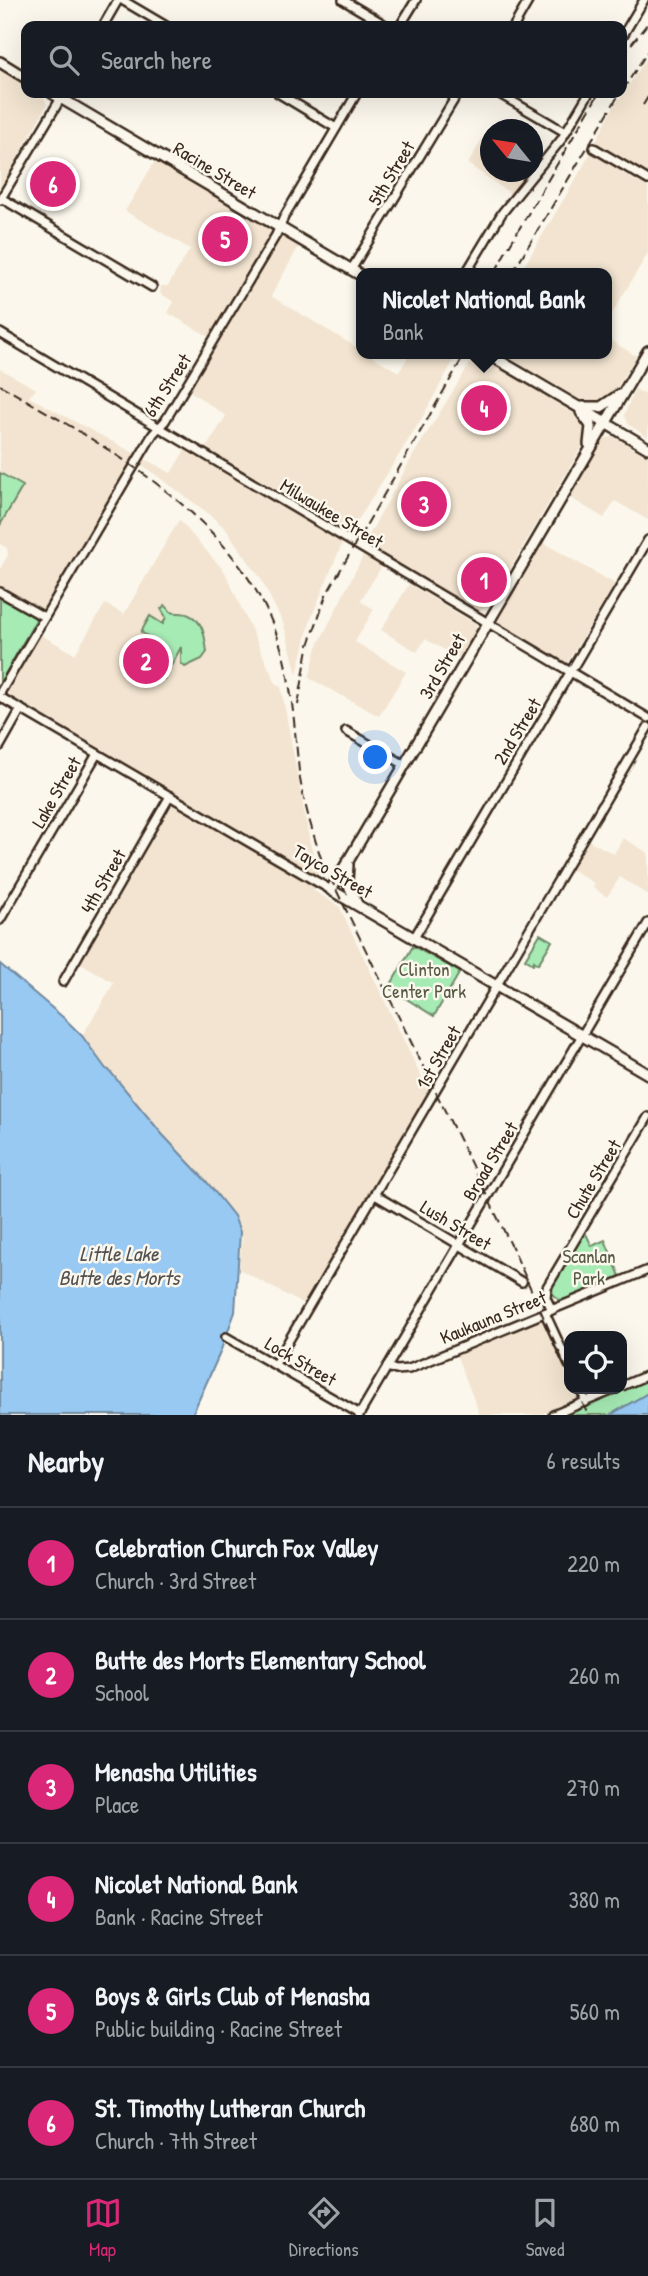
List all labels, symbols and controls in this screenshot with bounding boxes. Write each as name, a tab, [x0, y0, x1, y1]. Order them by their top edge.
search box	[21, 21, 627, 98]
icon: search	[45, 41, 83, 79]
text: Search here	[101, 42, 212, 77]
north arrow	[480, 119, 543, 182]
street label: Racine Street	[169, 135, 262, 205]
street label: 5th Street	[362, 135, 421, 210]
pin: 6	[30, 158, 76, 210]
pin: 5	[202, 213, 248, 265]
popup	[356, 268, 612, 359]
text: Nicolet National Bank	[383, 281, 585, 316]
text: Bank	[383, 316, 423, 347]
street label: 6th Street	[137, 348, 197, 422]
pin: 4	[461, 382, 507, 434]
street label: Milwaukee Street	[276, 472, 389, 554]
pin: 3	[401, 478, 447, 530]
pin: 1	[461, 554, 507, 606]
street label: 3rd Street	[413, 628, 471, 704]
pin: 2	[123, 635, 169, 687]
street label: 2nd Street	[487, 692, 547, 769]
your location	[358, 740, 392, 774]
street label: Lake Street	[25, 751, 87, 833]
street label: Tayco Street	[288, 838, 378, 904]
street label: 4th Street	[74, 844, 132, 918]
park label: Clinton Center Park	[382, 956, 466, 1004]
street label: 1st Street	[409, 1020, 467, 1094]
street label: Broad Street	[456, 1116, 524, 1205]
street label: Chute Street	[559, 1134, 627, 1224]
street label: Lush Street	[416, 1194, 497, 1257]
water label: Little Lake Butte des Morts	[59, 1239, 181, 1292]
park label: Scanlan Park	[562, 1243, 616, 1291]
street label: Kaukauna Street	[436, 1284, 550, 1350]
street label: Lock Street	[260, 1330, 342, 1392]
map controls	[564, 1331, 627, 1394]
button: locate	[564, 1331, 627, 1394]
text: Nearby	[28, 1441, 104, 1481]
text: 6 results	[547, 1445, 620, 1476]
text: Celebration Church Fox Valley	[95, 1530, 379, 1565]
text: 1	[47, 1548, 55, 1579]
text: 220 m	[567, 1548, 620, 1579]
text: Church · 3rd Street	[95, 1565, 256, 1596]
text: Butte des Morts Elementary School	[95, 1642, 426, 1677]
text: 2	[46, 1660, 56, 1691]
text: 260 m	[569, 1660, 620, 1691]
text: School	[95, 1677, 149, 1708]
text: Menasha Utilities	[95, 1754, 257, 1789]
text: 3	[46, 1772, 56, 1803]
text: 270 m	[567, 1772, 620, 1803]
text: Place	[95, 1789, 139, 1820]
text: Nicolet National Bank	[95, 1866, 297, 1901]
text: 4	[47, 1884, 55, 1915]
text: 380 m	[569, 1884, 620, 1915]
text: Bank · Racine Street	[95, 1901, 263, 1932]
text: Boys & Girls Club of Menasha	[95, 1978, 370, 2013]
text: 5	[46, 1996, 56, 2027]
text: 560 m	[570, 1996, 620, 2027]
text: Public building · Racine Street	[95, 2013, 342, 2044]
text: St. Timothy Lutheran Church	[95, 2090, 365, 2125]
text: 6	[46, 2108, 56, 2139]
text: 680 m	[570, 2108, 620, 2139]
text: Church · 7th Street	[95, 2125, 257, 2156]
tab: Map	[84, 2194, 122, 2262]
tab: Directions	[289, 2194, 359, 2262]
tab: Saved	[526, 2194, 564, 2262]

